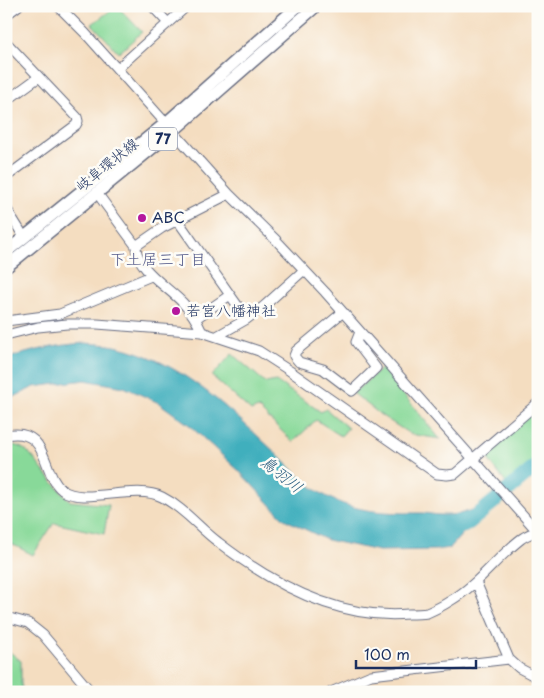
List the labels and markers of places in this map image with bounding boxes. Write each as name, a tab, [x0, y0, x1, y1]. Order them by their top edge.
place label: ABC	[152, 205, 185, 228]
marker: ABC	[136, 212, 148, 224]
place label: 若宮八幡神社	[186, 298, 276, 321]
marker: 若宮八幡神社	[170, 305, 182, 317]

